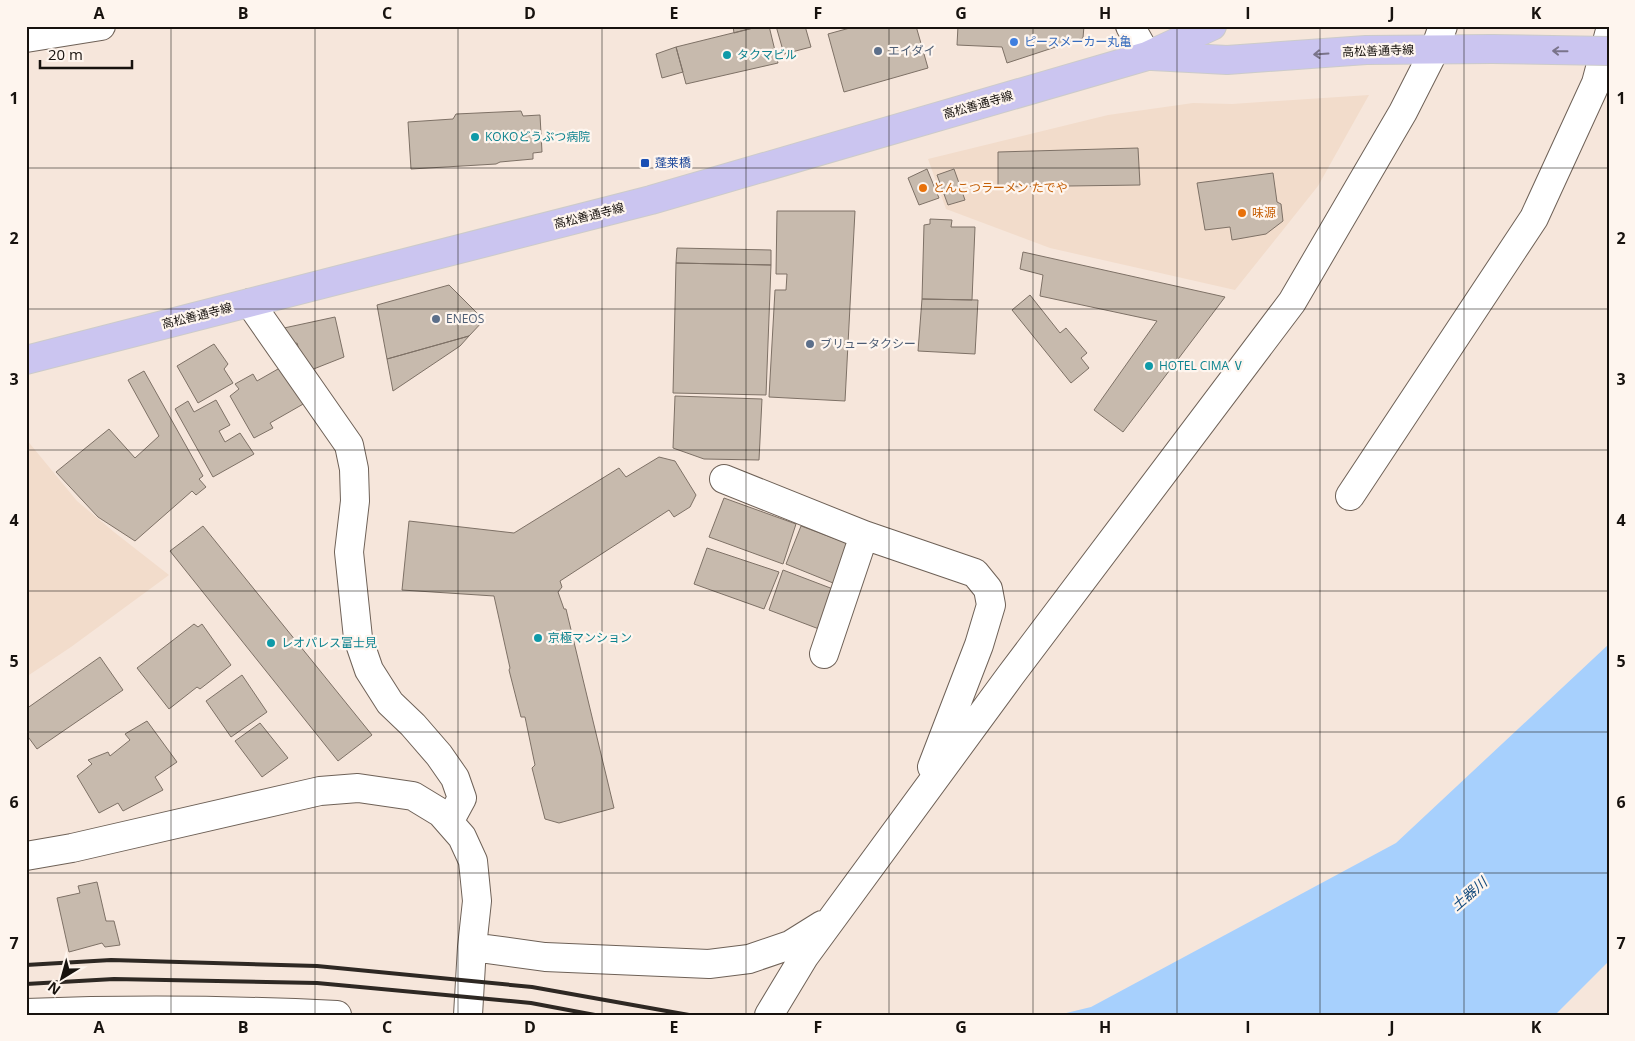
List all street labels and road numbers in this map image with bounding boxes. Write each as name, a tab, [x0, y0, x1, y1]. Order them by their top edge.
street label: 高松善通寺線	[1342, 41, 1414, 60]
street label: 高松善通寺線	[941, 86, 1015, 123]
street label: 高松善通寺線	[552, 199, 626, 232]
street label: 高松善通寺線	[160, 299, 234, 332]

